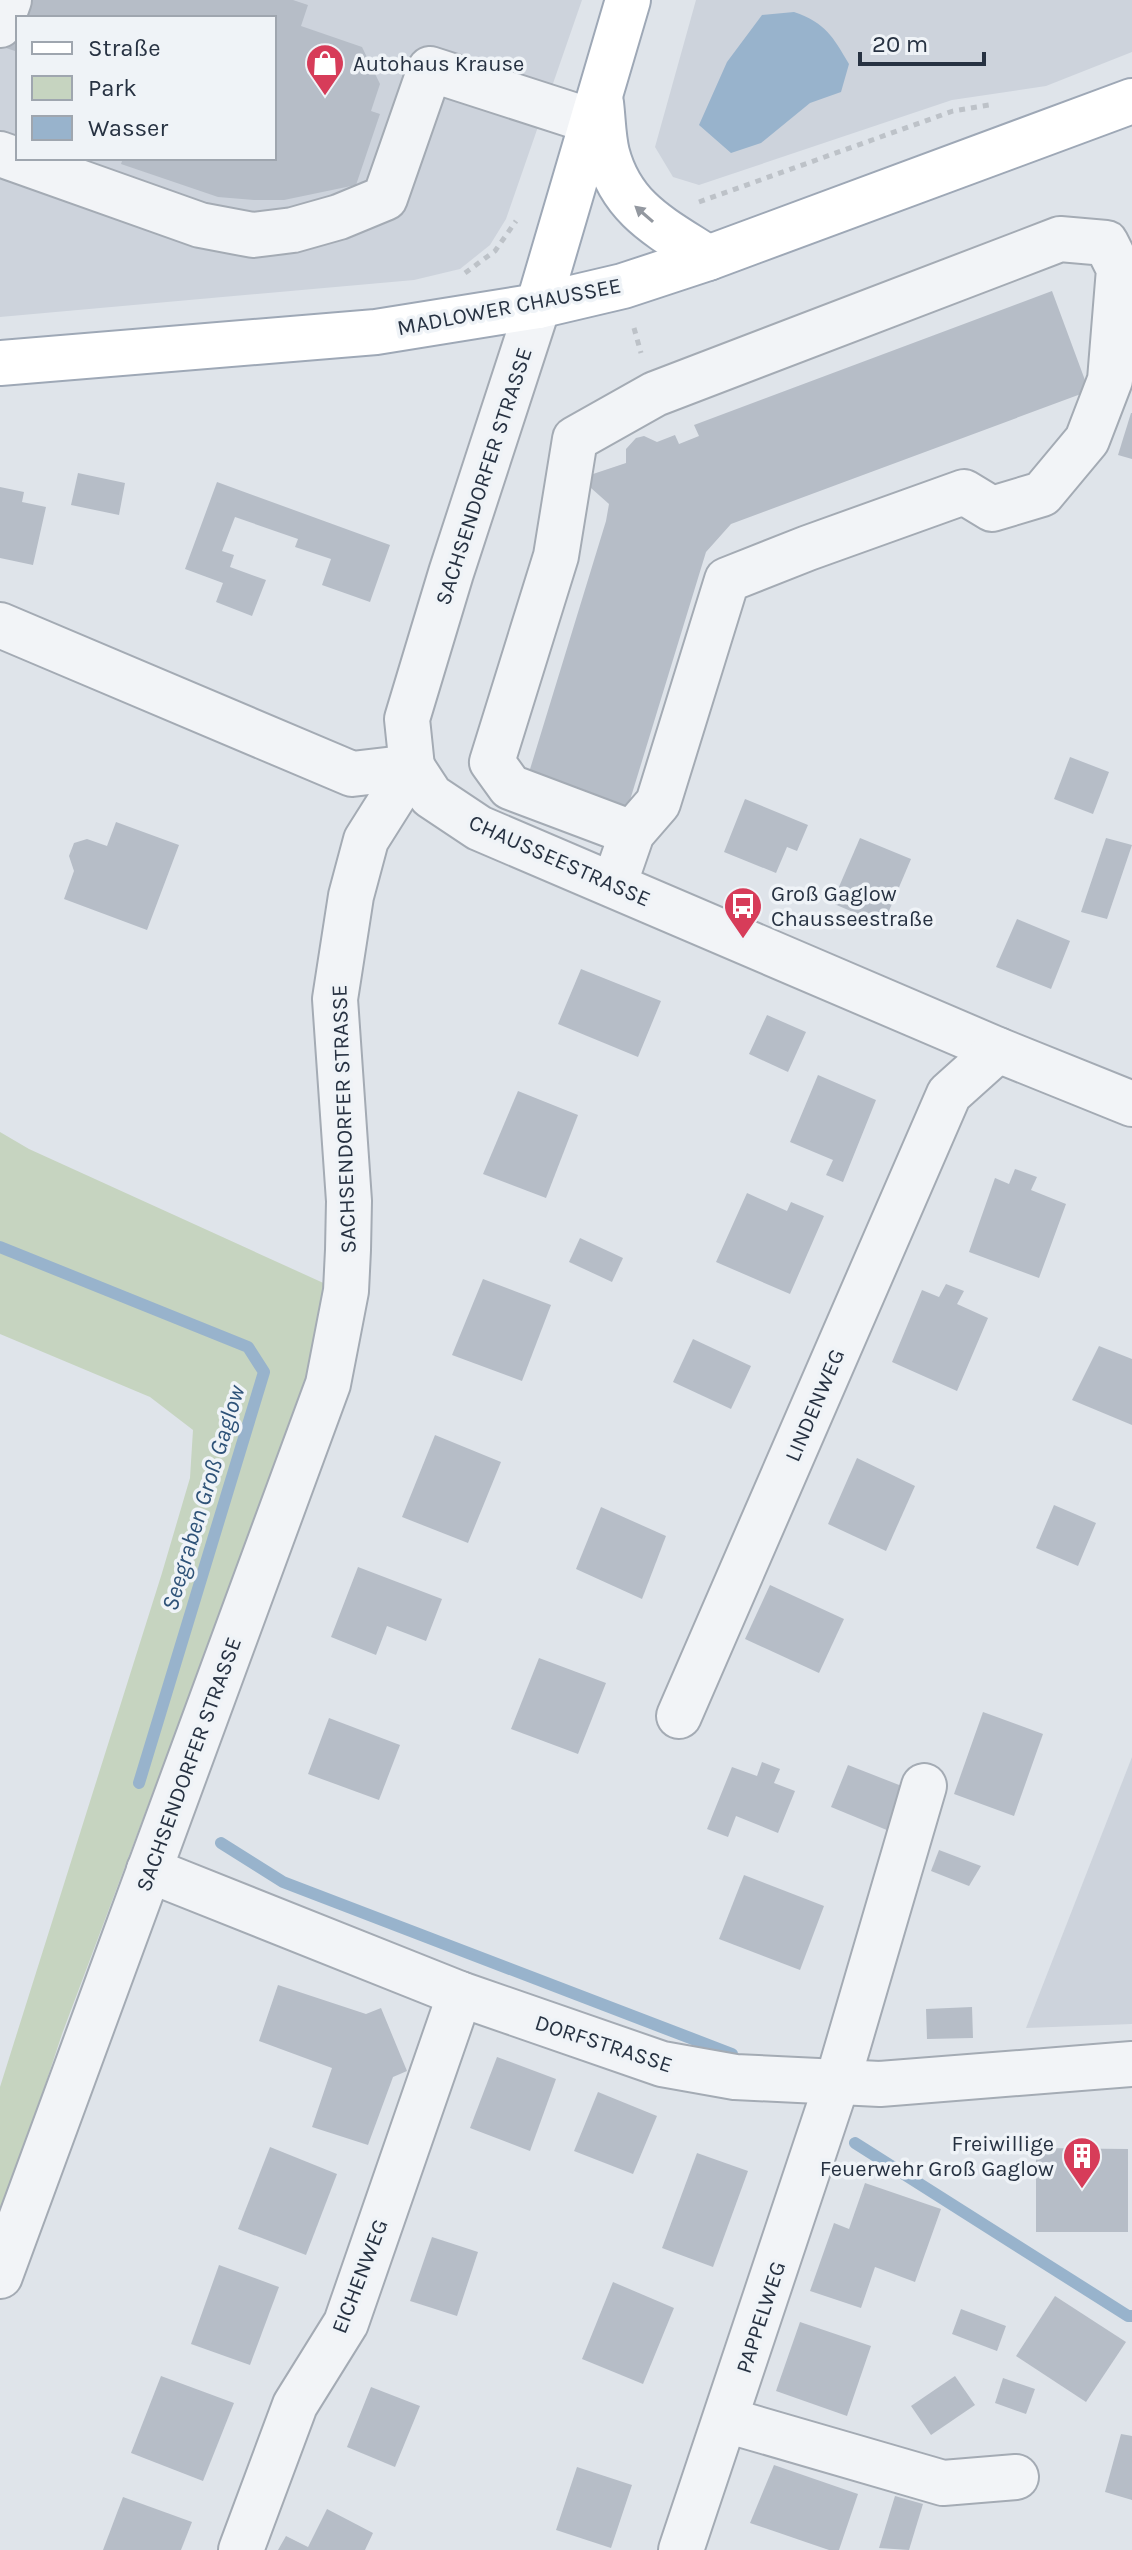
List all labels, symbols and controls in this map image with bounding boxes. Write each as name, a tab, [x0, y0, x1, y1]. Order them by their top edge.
legend	[16, 16, 276, 160]
scale bar	[860, 16, 984, 66]
text: 20 m	[872, 30, 928, 58]
text: Straße	[88, 34, 160, 62]
shop icon: Autohaus Krause	[304, 42, 346, 97]
place label: Autohaus Krause	[353, 51, 524, 77]
text: Park	[88, 74, 137, 102]
text: Wasser	[88, 114, 168, 142]
one-way arrow	[634, 206, 654, 223]
street label: MADLOWER CHAUSSEE	[395, 273, 623, 341]
street label: SACHSENDORFER STRASSE	[430, 344, 538, 608]
street label: CHAUSSEESTRASSE	[465, 809, 654, 913]
place label: Groß Gaglow Chausseestraße	[771, 881, 934, 932]
bus stop icon: Groß Gaglow Chausseestraße	[722, 885, 764, 940]
street label: SACHSENDORFER STRASSE	[326, 984, 362, 1254]
street label: LINDENWEG	[780, 1345, 850, 1466]
water label: Seegraben Groß Gaglow	[155, 1381, 251, 1614]
street label: SACHSENDORFER STRASSE	[131, 1633, 247, 1895]
street label: DORFSTRASSE	[532, 2009, 676, 2078]
place label: Freiwillige Feuerwehr Groß Gaglow	[820, 2131, 1054, 2182]
building icon: Freiwillige Feuerwehr Groß Gaglow	[1061, 2135, 1103, 2190]
street label: EICHENWEG	[326, 2216, 394, 2337]
street label: PAPPELWEG	[731, 2258, 791, 2377]

